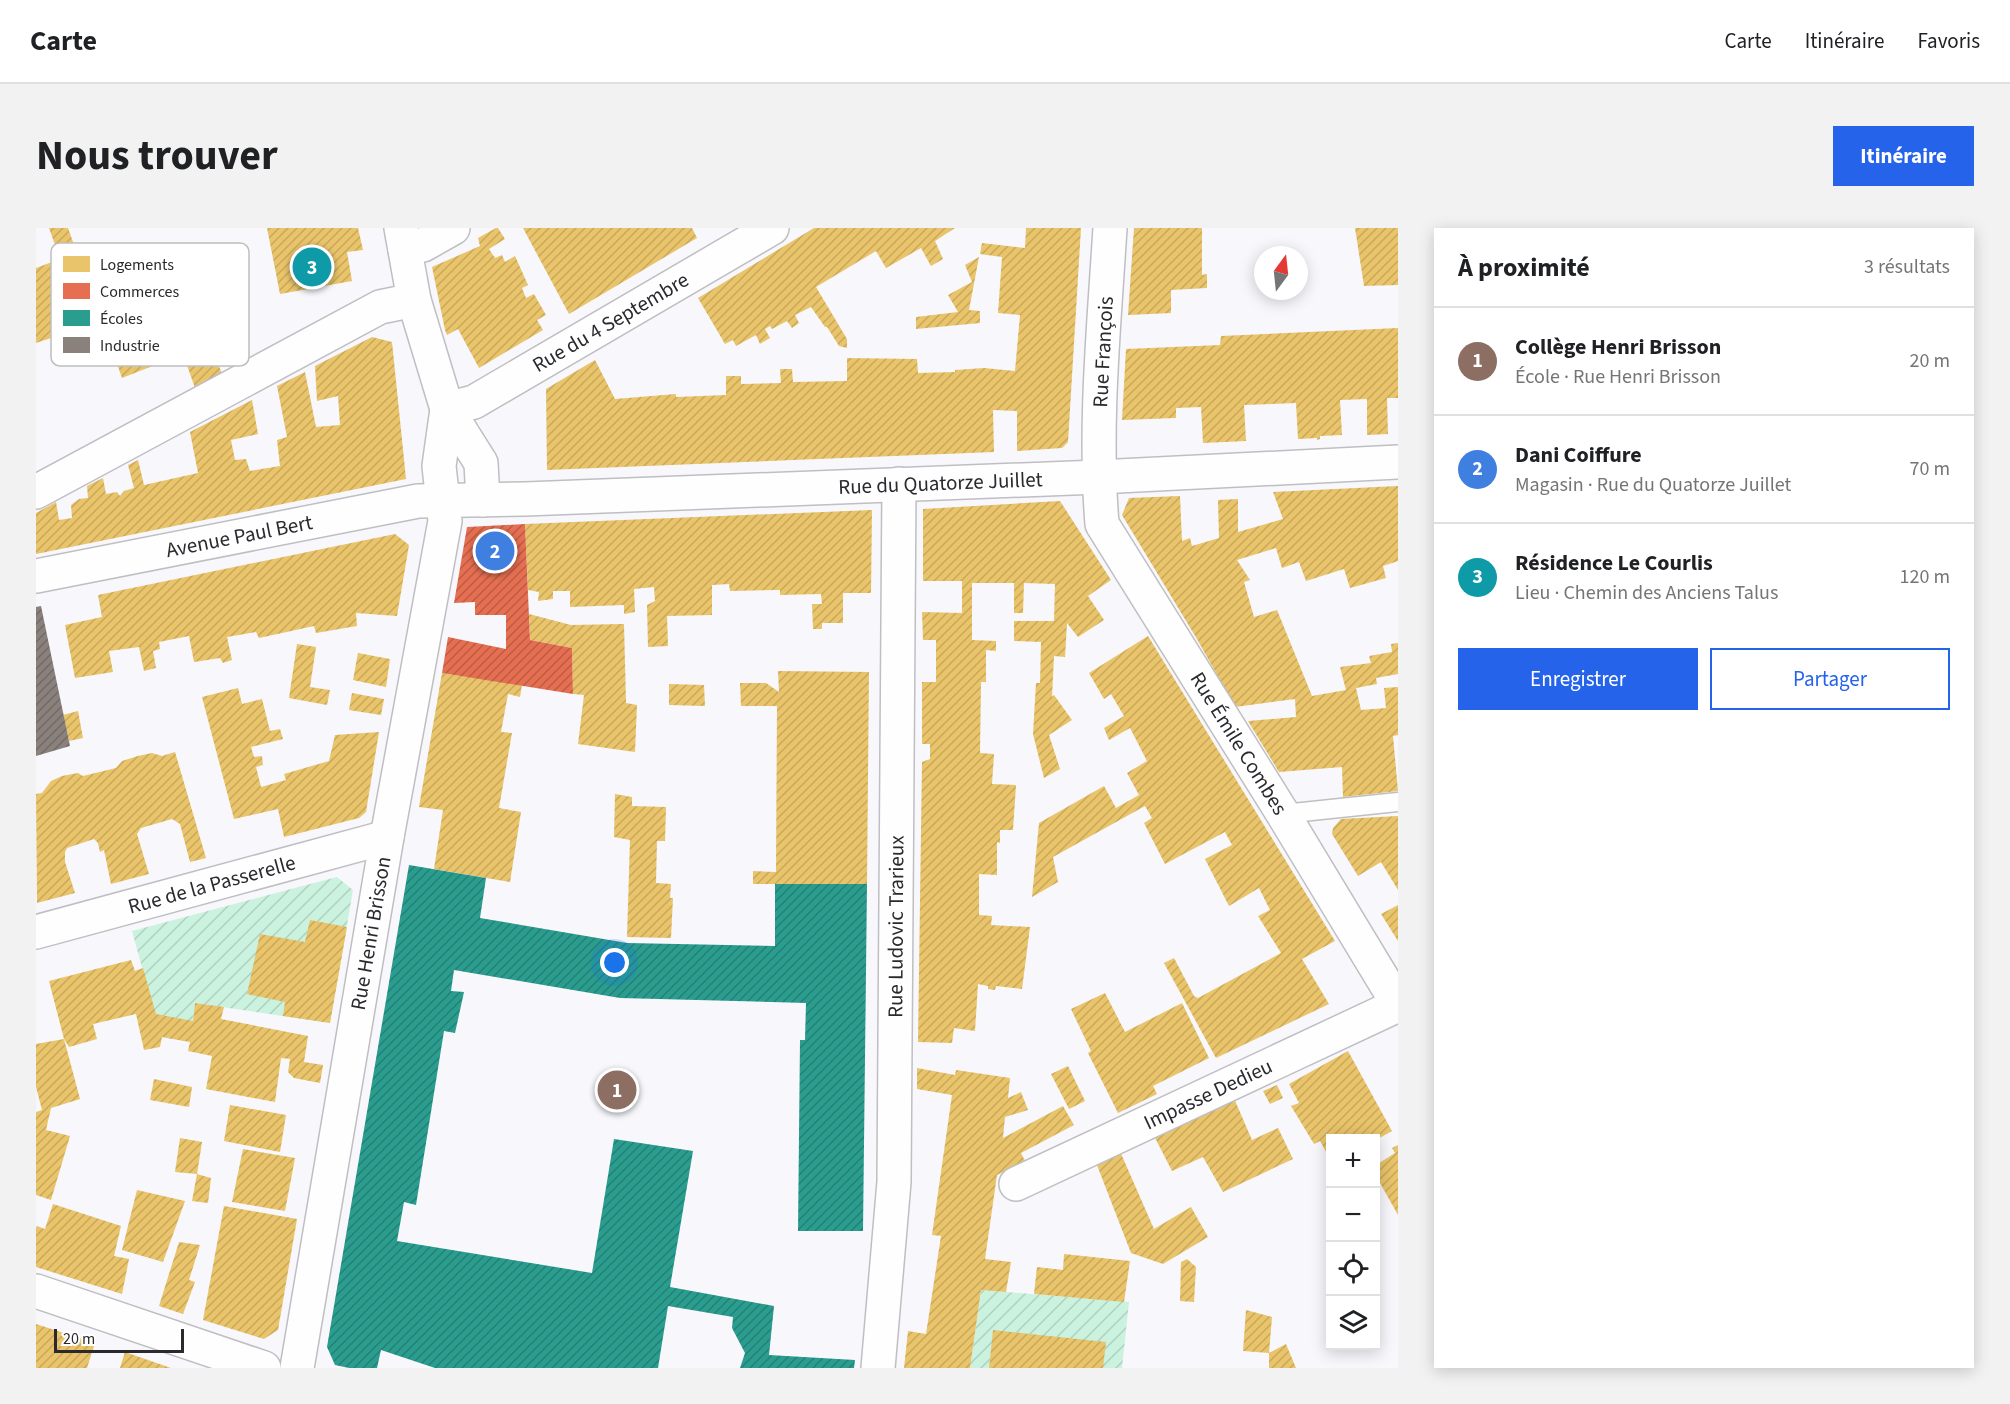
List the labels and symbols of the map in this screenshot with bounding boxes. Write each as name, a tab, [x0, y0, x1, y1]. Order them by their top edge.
legend	[51, 243, 249, 366]
pin: 3	[292, 244, 332, 290]
north arrow	[1254, 246, 1308, 300]
text: Logements	[100, 254, 174, 276]
street label: Rue du 4 Septembre	[527, 265, 694, 380]
text: Commerces	[100, 281, 180, 303]
street label: Rue François	[1085, 295, 1121, 408]
text: Écoles	[100, 308, 143, 330]
text: Industrie	[100, 335, 160, 357]
street label: Rue du Quatorze Juillet	[838, 464, 1043, 502]
street label: Avenue Paul Bert	[163, 507, 315, 565]
pin: 2	[476, 528, 514, 574]
street label: Rue Émile Combes	[1183, 666, 1295, 821]
street label: Rue Ludovic Trarieux	[880, 835, 911, 1018]
street label: Rue de la Passerelle	[124, 847, 299, 921]
street label: Rue Henri Brisson	[343, 854, 398, 1012]
your location	[600, 948, 629, 977]
street label: Impasse Dedieu	[1139, 1051, 1277, 1137]
pin: 1	[598, 1068, 636, 1112]
scale bar	[54, 1326, 184, 1354]

